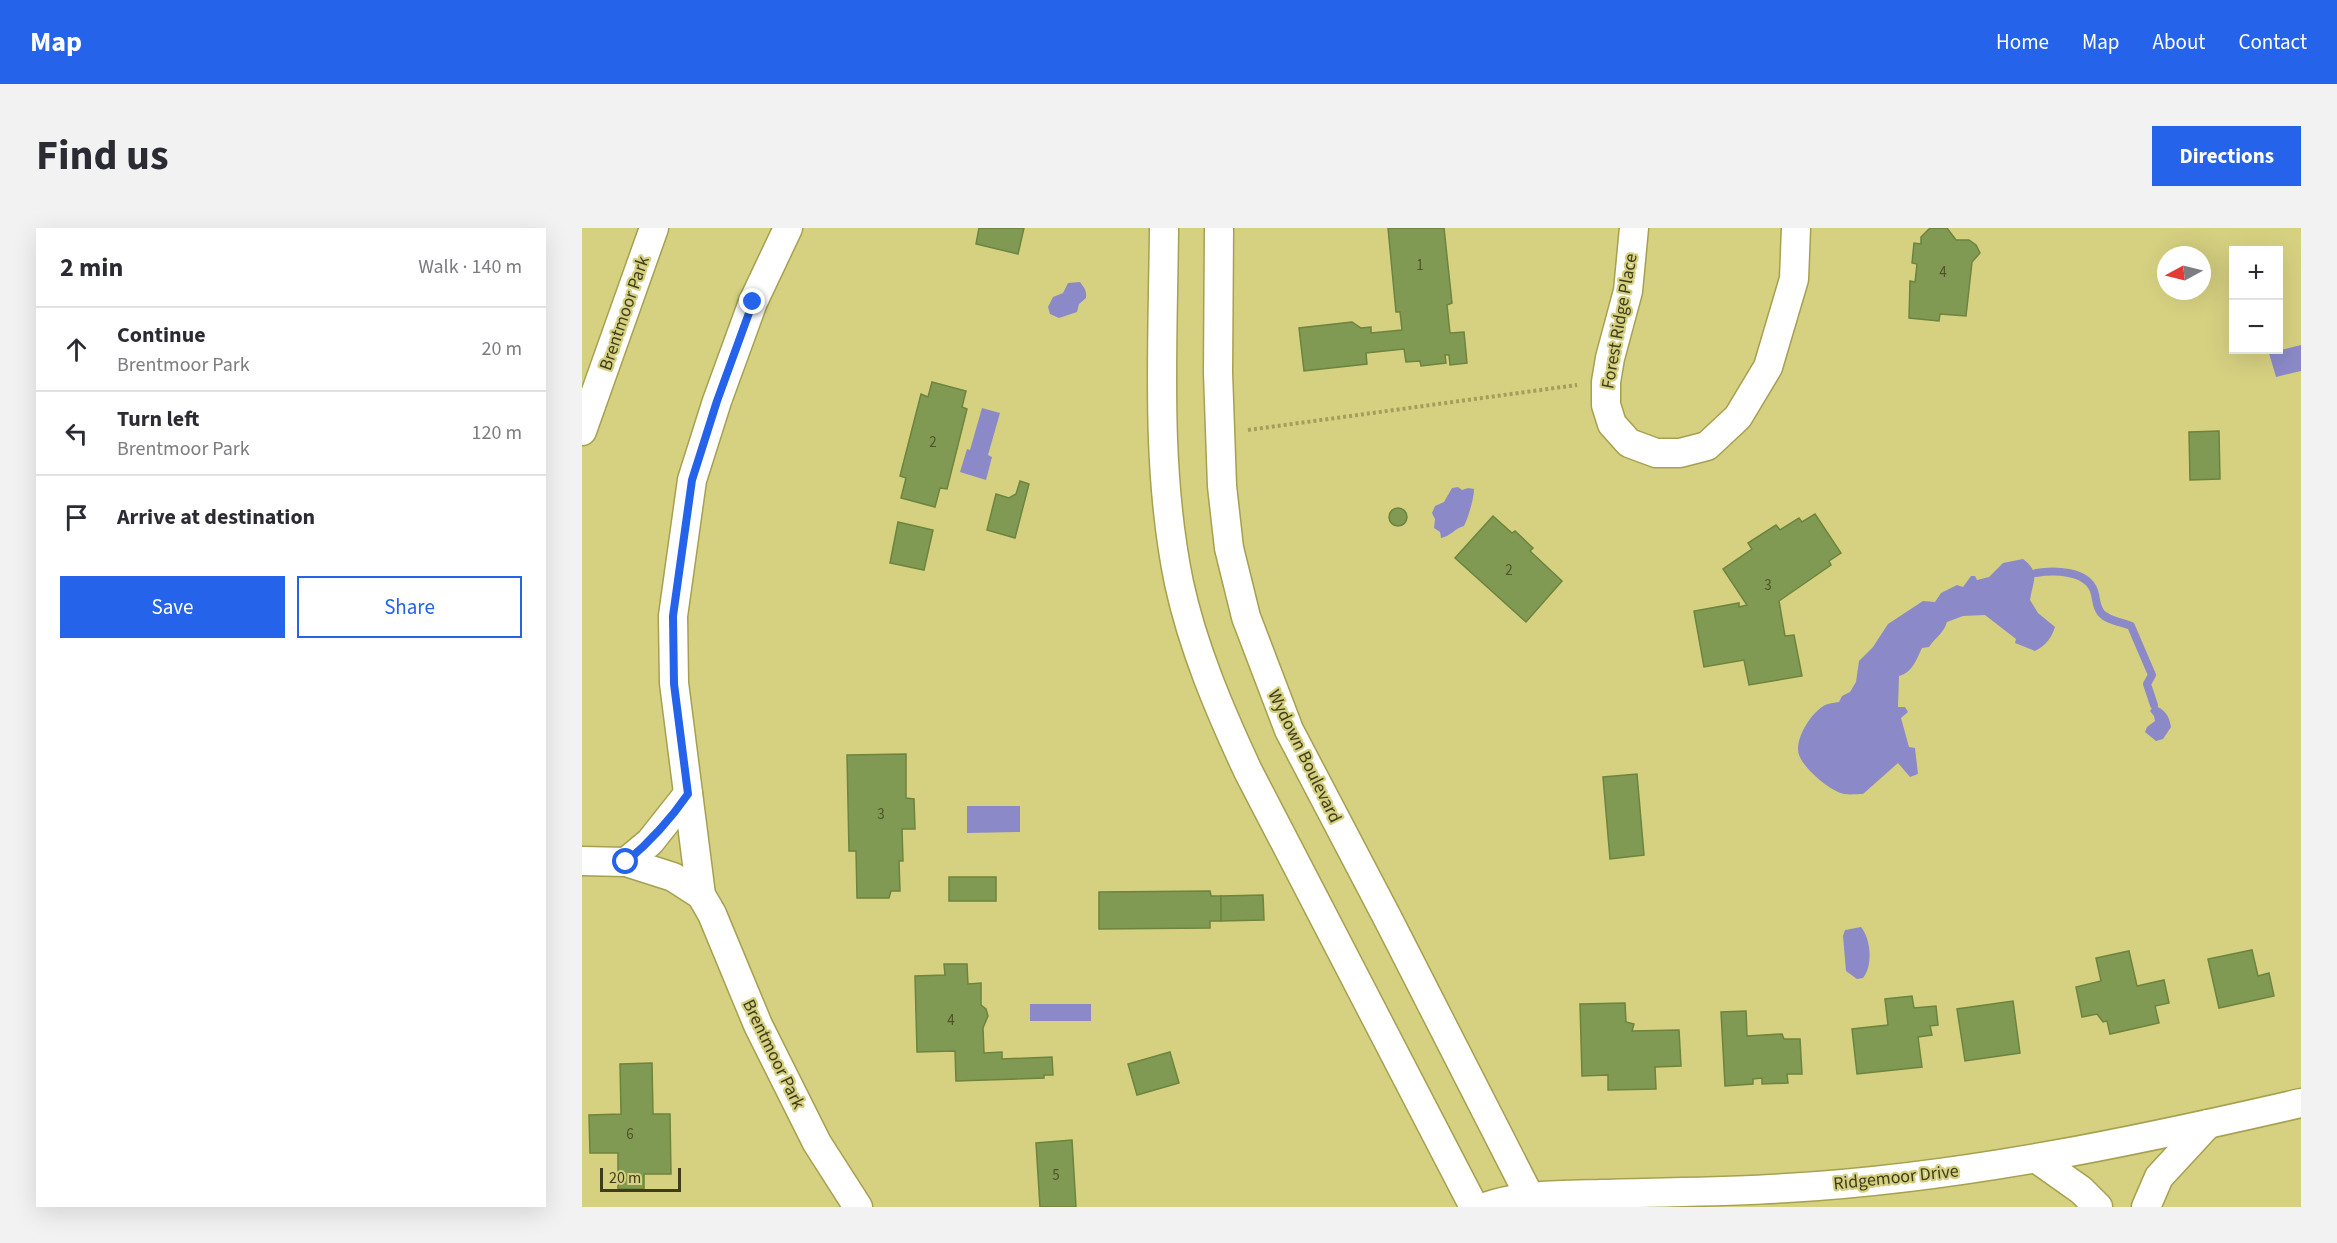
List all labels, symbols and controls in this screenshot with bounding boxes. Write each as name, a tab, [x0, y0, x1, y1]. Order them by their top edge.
text: Map	[30, 22, 82, 62]
text: Home	[1996, 27, 2049, 57]
text: Map	[2082, 27, 2120, 57]
text: About	[2153, 27, 2205, 57]
text: Contact	[2238, 27, 2307, 57]
text: Find us	[36, 126, 169, 186]
button: Directions	[2152, 126, 2301, 186]
north arrow	[2157, 246, 2211, 300]
map controls	[2229, 246, 2283, 354]
button: +	[2229, 246, 2283, 300]
text: 2 min	[60, 249, 123, 286]
street label: Forest Ridge Place	[1595, 251, 1644, 391]
text: Walk · 140 m	[418, 253, 522, 281]
street label: Brentmoor Park	[593, 253, 656, 374]
house number: 1	[1416, 255, 1424, 276]
house number: 4	[1939, 262, 1947, 283]
route end	[739, 288, 765, 314]
button: −	[2229, 300, 2283, 354]
text: Continue	[117, 319, 206, 351]
icon: ahead	[60, 333, 93, 366]
text: 20 m	[482, 335, 522, 363]
text: Brentmoor Park	[117, 351, 250, 379]
text: Turn left	[117, 403, 199, 435]
icon: left	[60, 417, 93, 450]
text: 120 m	[472, 419, 522, 447]
house number: 2	[929, 432, 937, 453]
text: Brentmoor Park	[117, 435, 250, 463]
icon: arrive	[60, 501, 93, 534]
text: Arrive at destination	[117, 501, 315, 533]
house number: 2	[1505, 560, 1513, 581]
house number: 3	[1764, 575, 1772, 596]
button: Save	[60, 576, 285, 638]
button: Share	[297, 576, 522, 638]
street label: Wydown Boulevard	[1261, 685, 1348, 827]
house number: 3	[877, 804, 885, 825]
route start	[612, 848, 638, 874]
street label: Brentmoor Park	[736, 995, 811, 1113]
house number: 4	[947, 1010, 955, 1031]
house number: 6	[626, 1124, 634, 1145]
street label: Ridgemoor Drive	[1832, 1158, 1960, 1196]
scale bar	[600, 1165, 681, 1192]
house number: 5	[1052, 1165, 1060, 1186]
text: 20 m	[609, 1167, 641, 1189]

